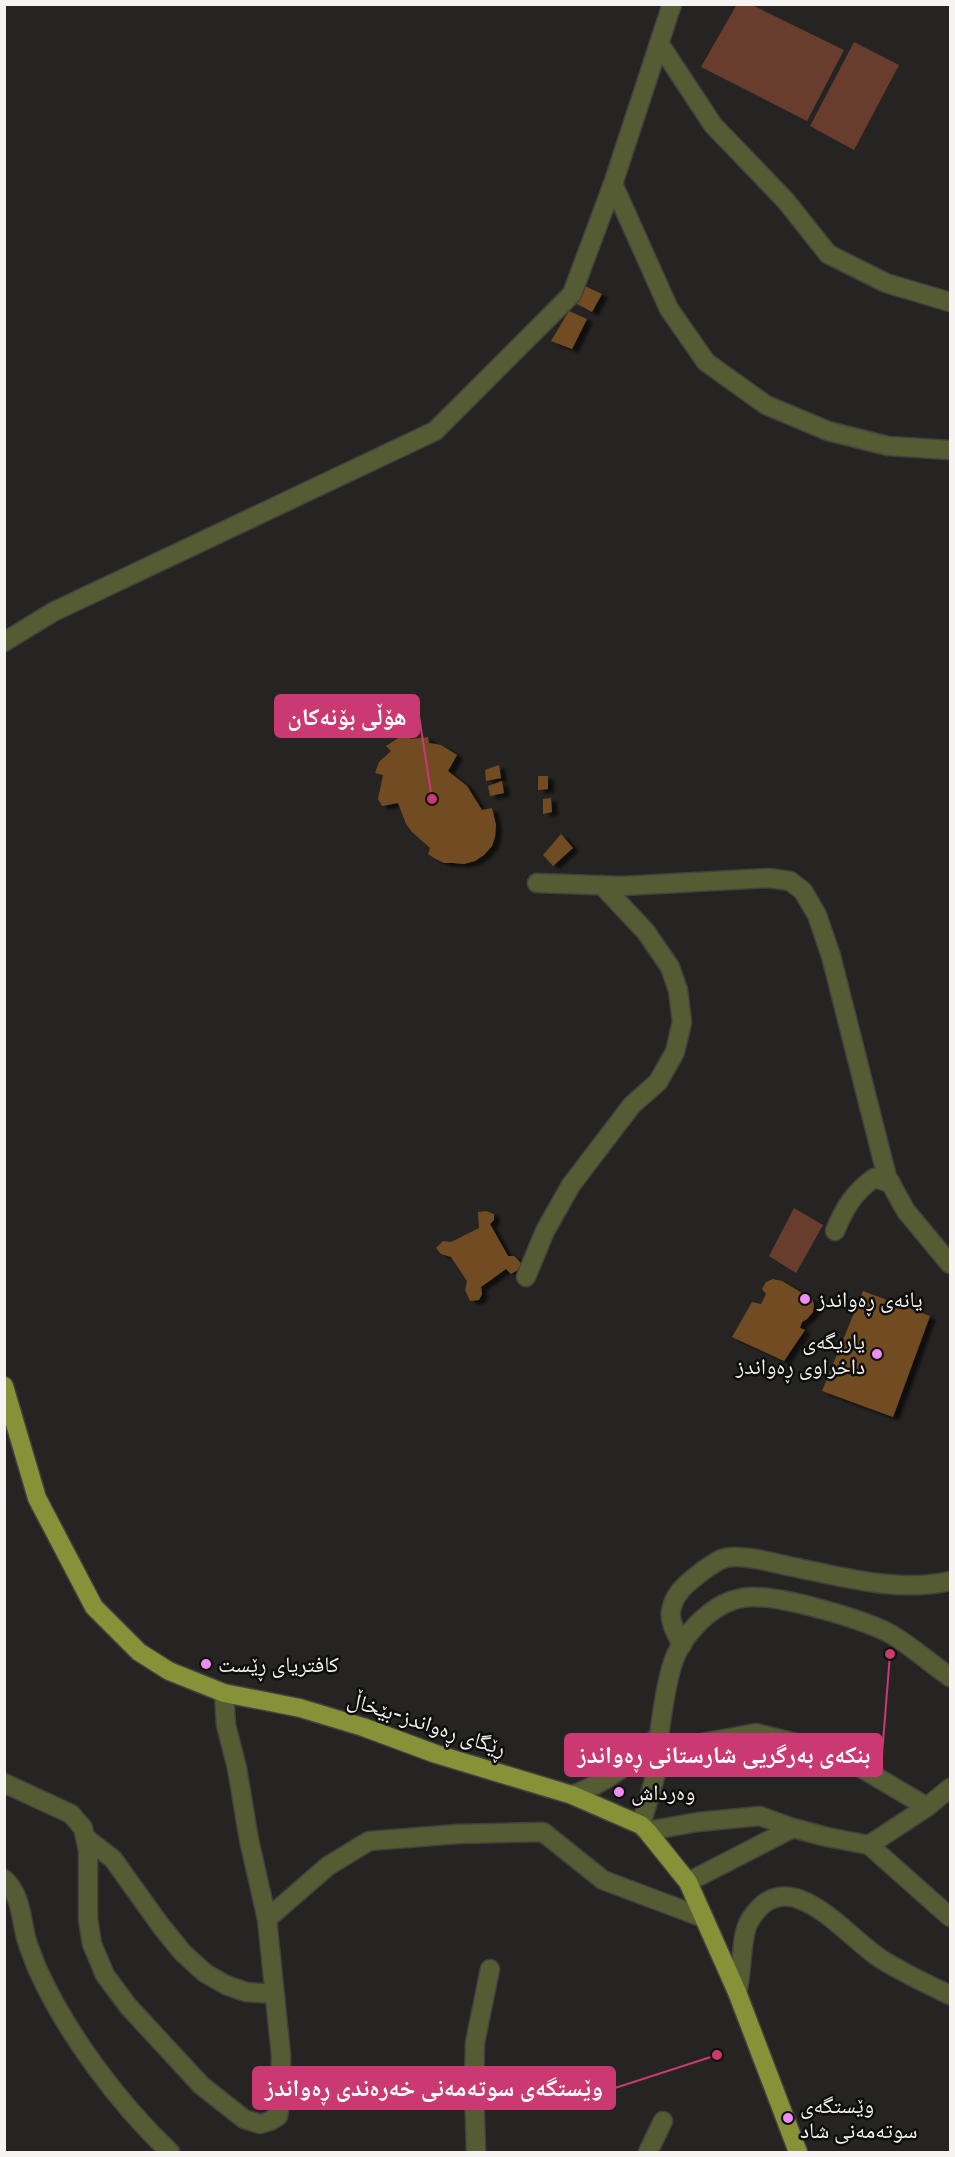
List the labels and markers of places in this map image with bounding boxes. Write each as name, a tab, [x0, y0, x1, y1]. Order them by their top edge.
callout: هۆڵی بۆنەکان	[275, 695, 419, 737]
place label: یانەی ڕەواندز	[816, 1286, 923, 1317]
marker: یانەی ڕەواندز	[798, 1292, 812, 1306]
place label: یاریگەی داخراوی ڕەواندز	[735, 1328, 865, 1384]
marker: یاریگەی داخراوی ڕەواندز	[870, 1347, 884, 1361]
place label: کافتریای ڕێست	[218, 1651, 339, 1682]
marker: کافتریای ڕێست	[199, 1657, 213, 1671]
callout: بنکەی بەرگریی شارستانی ڕەواندز	[565, 1734, 882, 1776]
place label: وەرداش	[631, 1779, 695, 1806]
marker: وەرداش	[612, 1785, 626, 1799]
callout: وێستگەی سوتەمەنی خەرەندی ڕەواندز	[253, 2067, 615, 2109]
place label: وێستگەی سوتەمەنی شاد	[800, 2092, 918, 2144]
marker: وێستگەی سوتەمەنی شاد	[781, 2111, 795, 2125]

